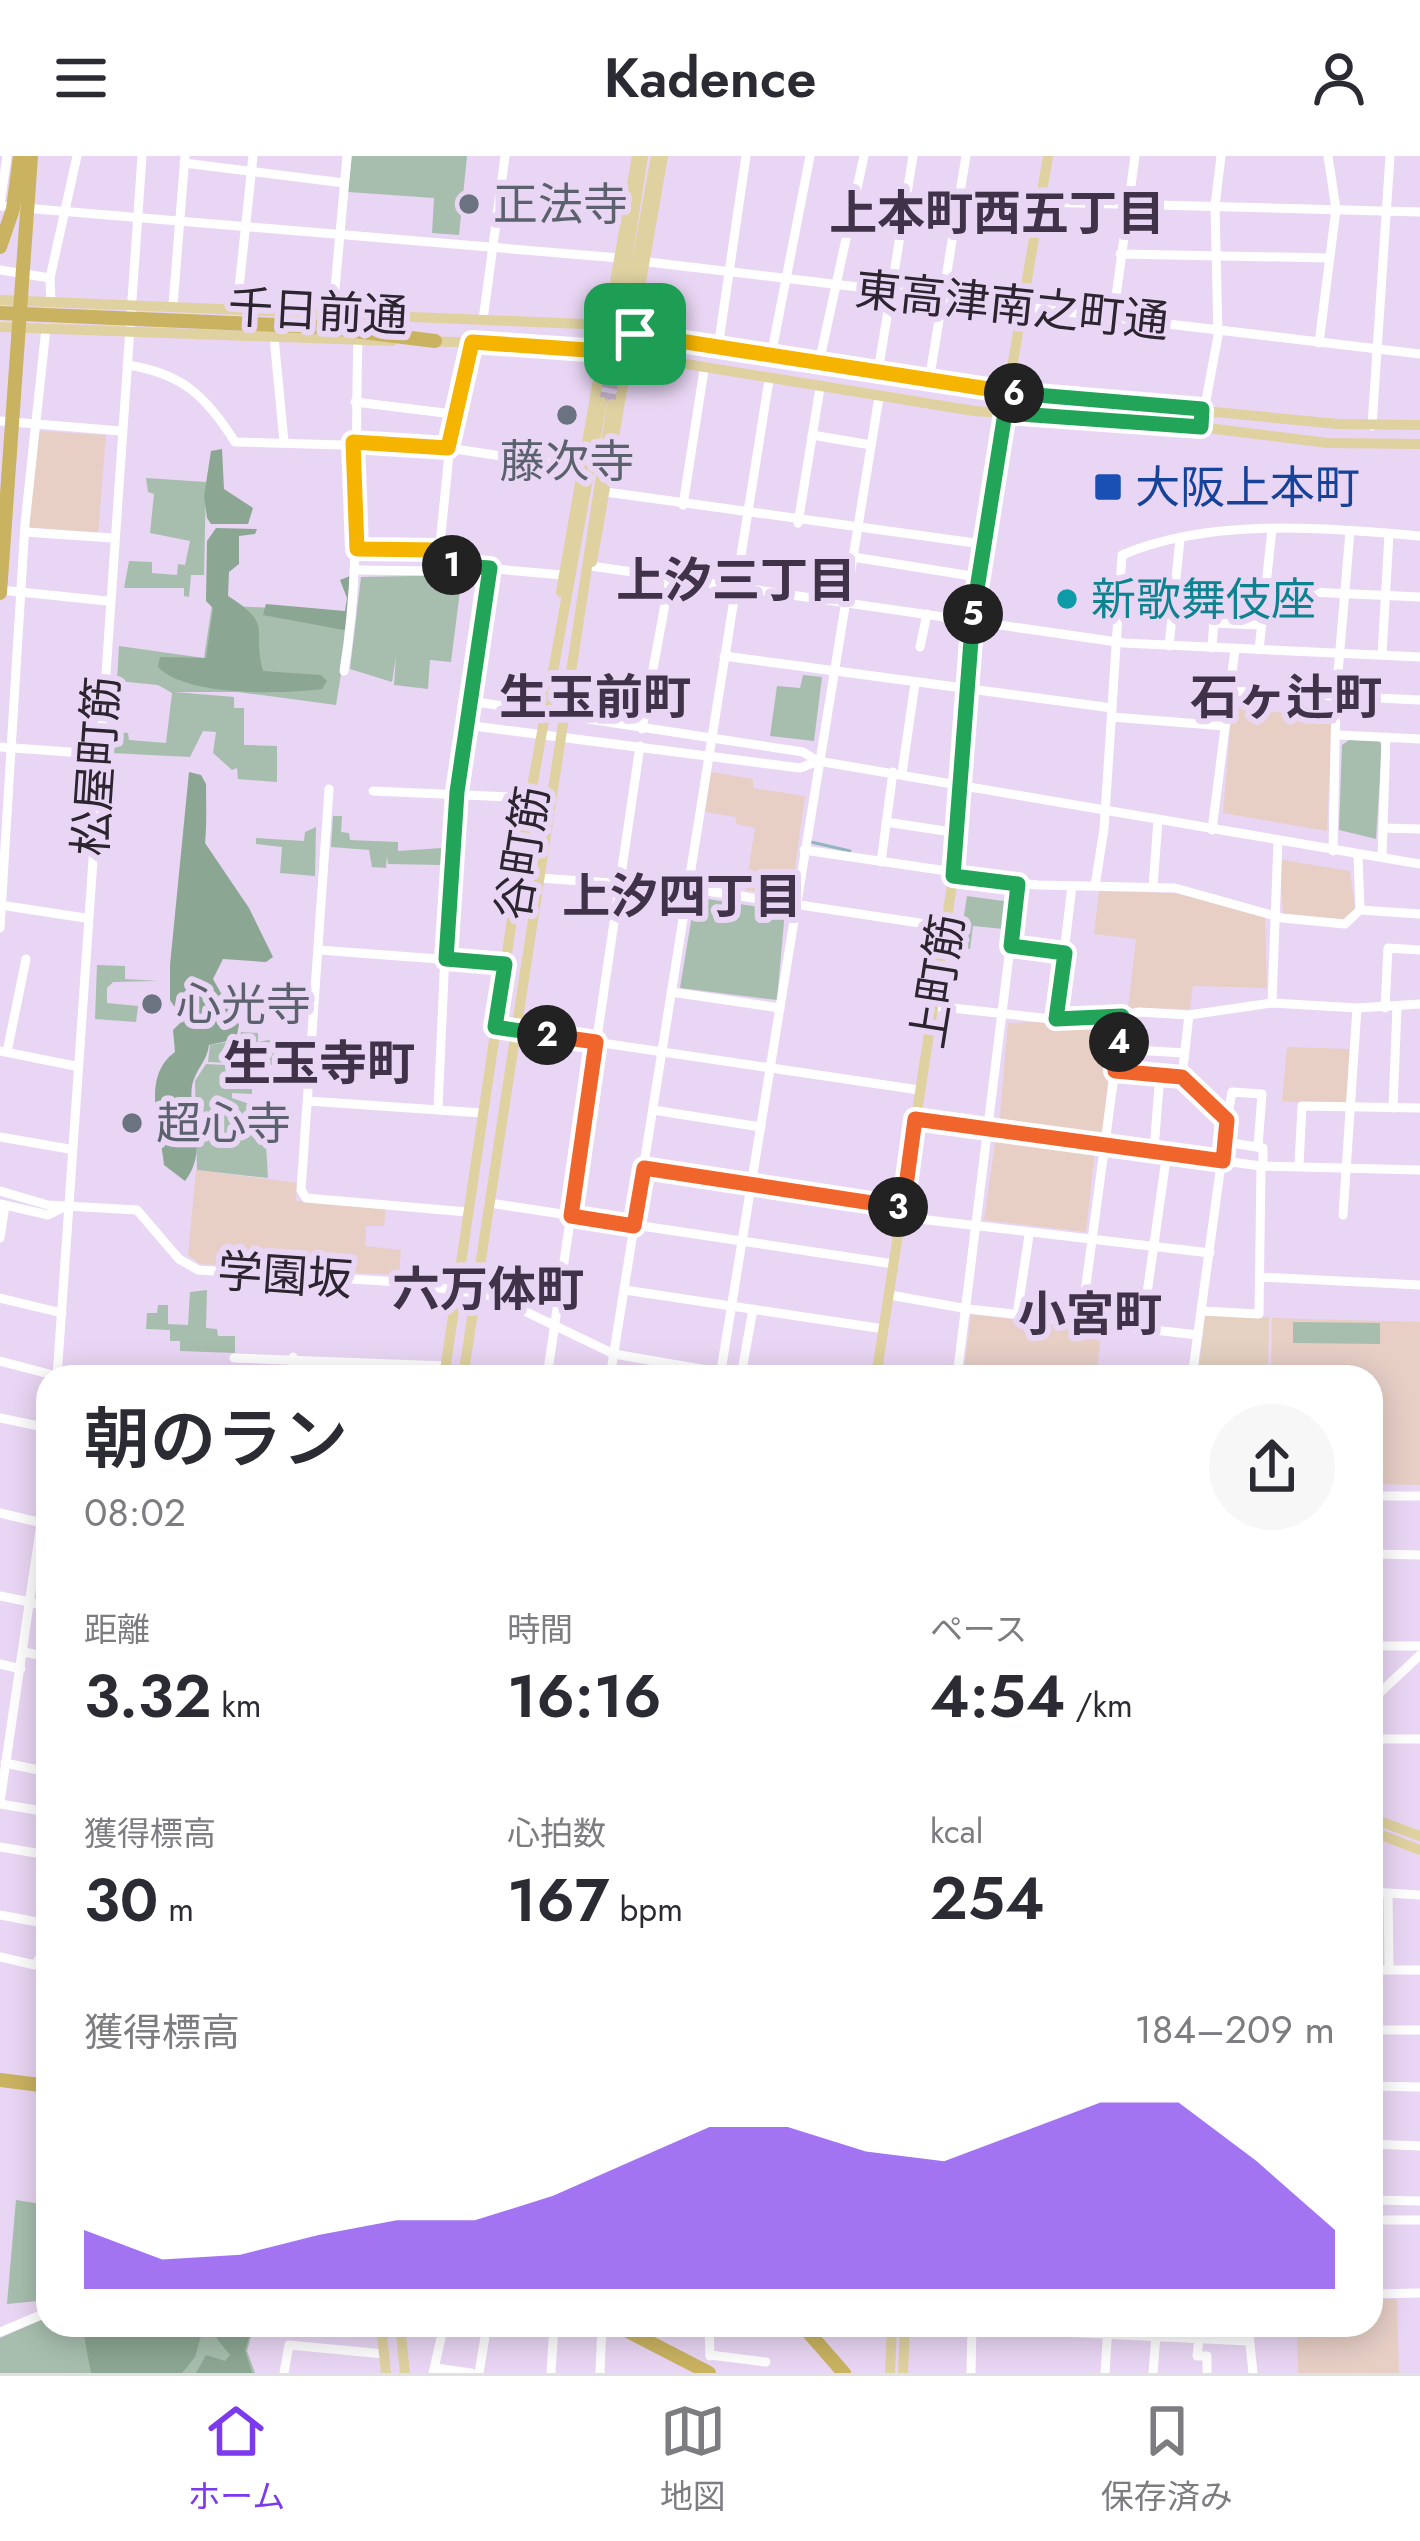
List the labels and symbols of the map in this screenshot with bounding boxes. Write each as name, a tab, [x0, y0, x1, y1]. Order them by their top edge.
place label: 正法寺	[493, 172, 628, 237]
district label: 上本町西五丁目	[829, 179, 1165, 248]
marker: 正法寺	[456, 191, 482, 217]
street label: 東高津南之町通	[852, 257, 1172, 354]
street label: 千日前通	[226, 274, 410, 349]
pin	[584, 283, 686, 385]
pin: 6	[984, 363, 1044, 423]
marker: 藤次寺	[554, 402, 580, 428]
place label: 藤次寺	[499, 429, 635, 494]
place label: 大阪上本町	[1135, 455, 1360, 520]
marker: 大阪上本町	[1092, 471, 1124, 503]
pin: 1	[422, 535, 482, 595]
district label: 上汐三丁目	[616, 546, 856, 615]
place label: 新歌舞伎座	[1091, 567, 1316, 632]
pin: 5	[943, 584, 1003, 644]
marker: 新歌舞伎座	[1054, 586, 1080, 612]
district label: 生玉前町	[499, 663, 691, 732]
district label: 石ヶ辻町	[1190, 663, 1382, 732]
street label: 松屋町筋	[58, 674, 135, 858]
street label: 谷町筋	[480, 781, 565, 925]
district label: 上汐四丁目	[562, 862, 802, 931]
street label: 上町筋	[895, 909, 980, 1053]
place label: 心光寺	[176, 972, 311, 1037]
marker: 心光寺	[139, 991, 165, 1017]
pin: 2	[517, 1005, 577, 1065]
pin: 4	[1089, 1012, 1149, 1072]
district label: 生玉寺町	[223, 1029, 415, 1098]
place label: 超心寺	[156, 1091, 291, 1156]
marker: 超心寺	[119, 1110, 145, 1136]
pin: 3	[868, 1177, 928, 1237]
street label: 学園坂	[215, 1238, 355, 1313]
district label: 六万体町	[392, 1255, 584, 1324]
district label: 小宮町	[1018, 1280, 1162, 1349]

